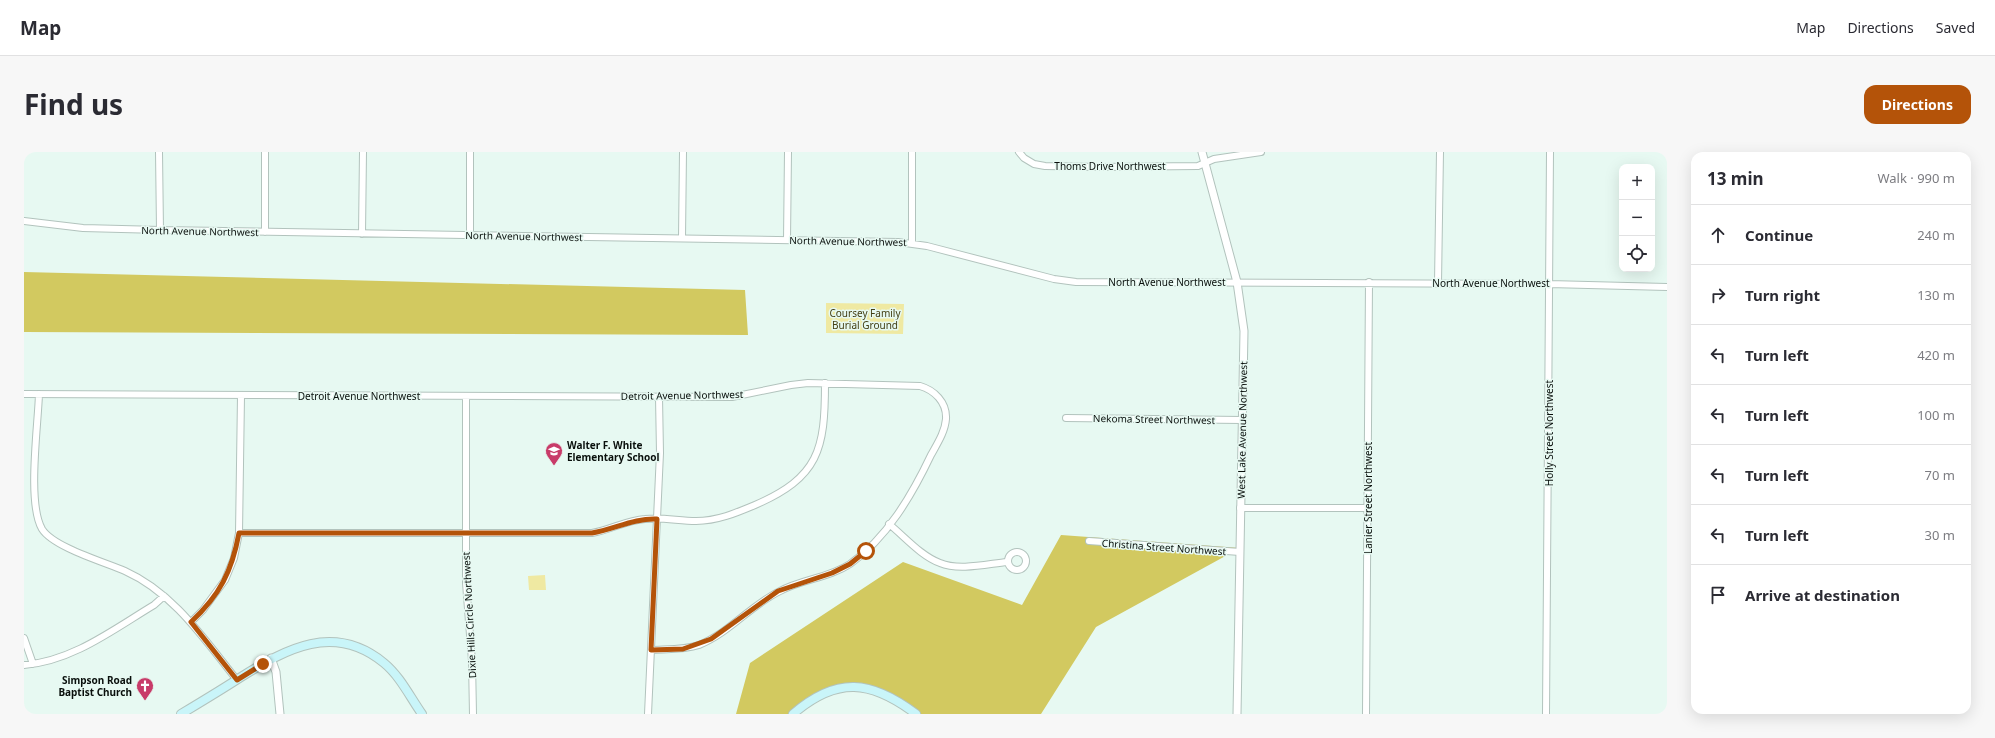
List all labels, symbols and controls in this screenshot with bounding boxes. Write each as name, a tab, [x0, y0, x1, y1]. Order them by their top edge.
text: Map	[20, 15, 61, 41]
text: Map	[1796, 18, 1825, 37]
text: Directions	[1847, 18, 1914, 37]
text: Saved	[1936, 18, 1975, 37]
text: Find us	[24, 85, 123, 123]
button: Directions	[1864, 85, 1971, 124]
street label: Thoms Drive Northwest	[1054, 159, 1166, 173]
map controls	[1619, 164, 1655, 272]
button: +	[1619, 164, 1655, 200]
text: 13 min	[1707, 167, 1764, 190]
text: Walk · 990 m	[1877, 169, 1955, 187]
button: −	[1619, 200, 1655, 236]
street label: North Avenue Northwest	[141, 223, 259, 239]
icon: ahead	[1707, 224, 1729, 246]
text: Continue	[1745, 225, 1813, 245]
text: 240 m	[1917, 226, 1955, 244]
street label: North Avenue Northwest	[465, 228, 583, 244]
street label: North Avenue Northwest	[789, 233, 907, 249]
button: locate	[1619, 236, 1655, 272]
street label: North Avenue Northwest	[1108, 275, 1226, 289]
street label: North Avenue Northwest	[1432, 276, 1550, 290]
icon: right	[1707, 284, 1729, 306]
text: Turn right	[1745, 285, 1820, 305]
text: 130 m	[1917, 286, 1955, 304]
park label: Coursey Family Burial Ground	[829, 306, 901, 332]
icon: left	[1707, 344, 1729, 366]
text: Turn left	[1745, 345, 1809, 365]
text: 420 m	[1917, 346, 1955, 364]
street label: West Lake Avenue Northwest	[1234, 361, 1250, 499]
street label: Holly Street Northwest	[1542, 379, 1556, 486]
street label: Detroit Avenue Northwest	[621, 387, 744, 403]
street label: Detroit Avenue Northwest	[298, 389, 421, 403]
icon: left	[1707, 404, 1729, 426]
text: Turn left	[1745, 405, 1809, 425]
text: 100 m	[1917, 406, 1955, 424]
street label: Nekoma Street Northwest	[1093, 411, 1216, 427]
place label: Walter F. White Elementary School	[567, 438, 660, 464]
school or university icon: Walter F. White Elementary School	[544, 441, 564, 466]
street label: Lanier Street Northwest	[1361, 442, 1375, 554]
icon: left	[1707, 464, 1729, 486]
text: Turn left	[1745, 465, 1809, 485]
text: 70 m	[1925, 466, 1955, 484]
icon: left	[1707, 524, 1729, 546]
text: Turn left	[1745, 525, 1809, 545]
text: 30 m	[1925, 526, 1955, 544]
street label: Christina Street Northwest	[1101, 536, 1227, 558]
route start	[857, 542, 875, 560]
street label: Dixie Hills Circle Northwest	[459, 551, 479, 679]
icon: arrive	[1707, 584, 1729, 606]
text: Arrive at destination	[1745, 585, 1900, 605]
route end	[254, 655, 272, 673]
place label: Simpson Road Baptist Church	[58, 673, 132, 699]
church icon: Simpson Road Baptist Church	[135, 676, 155, 701]

